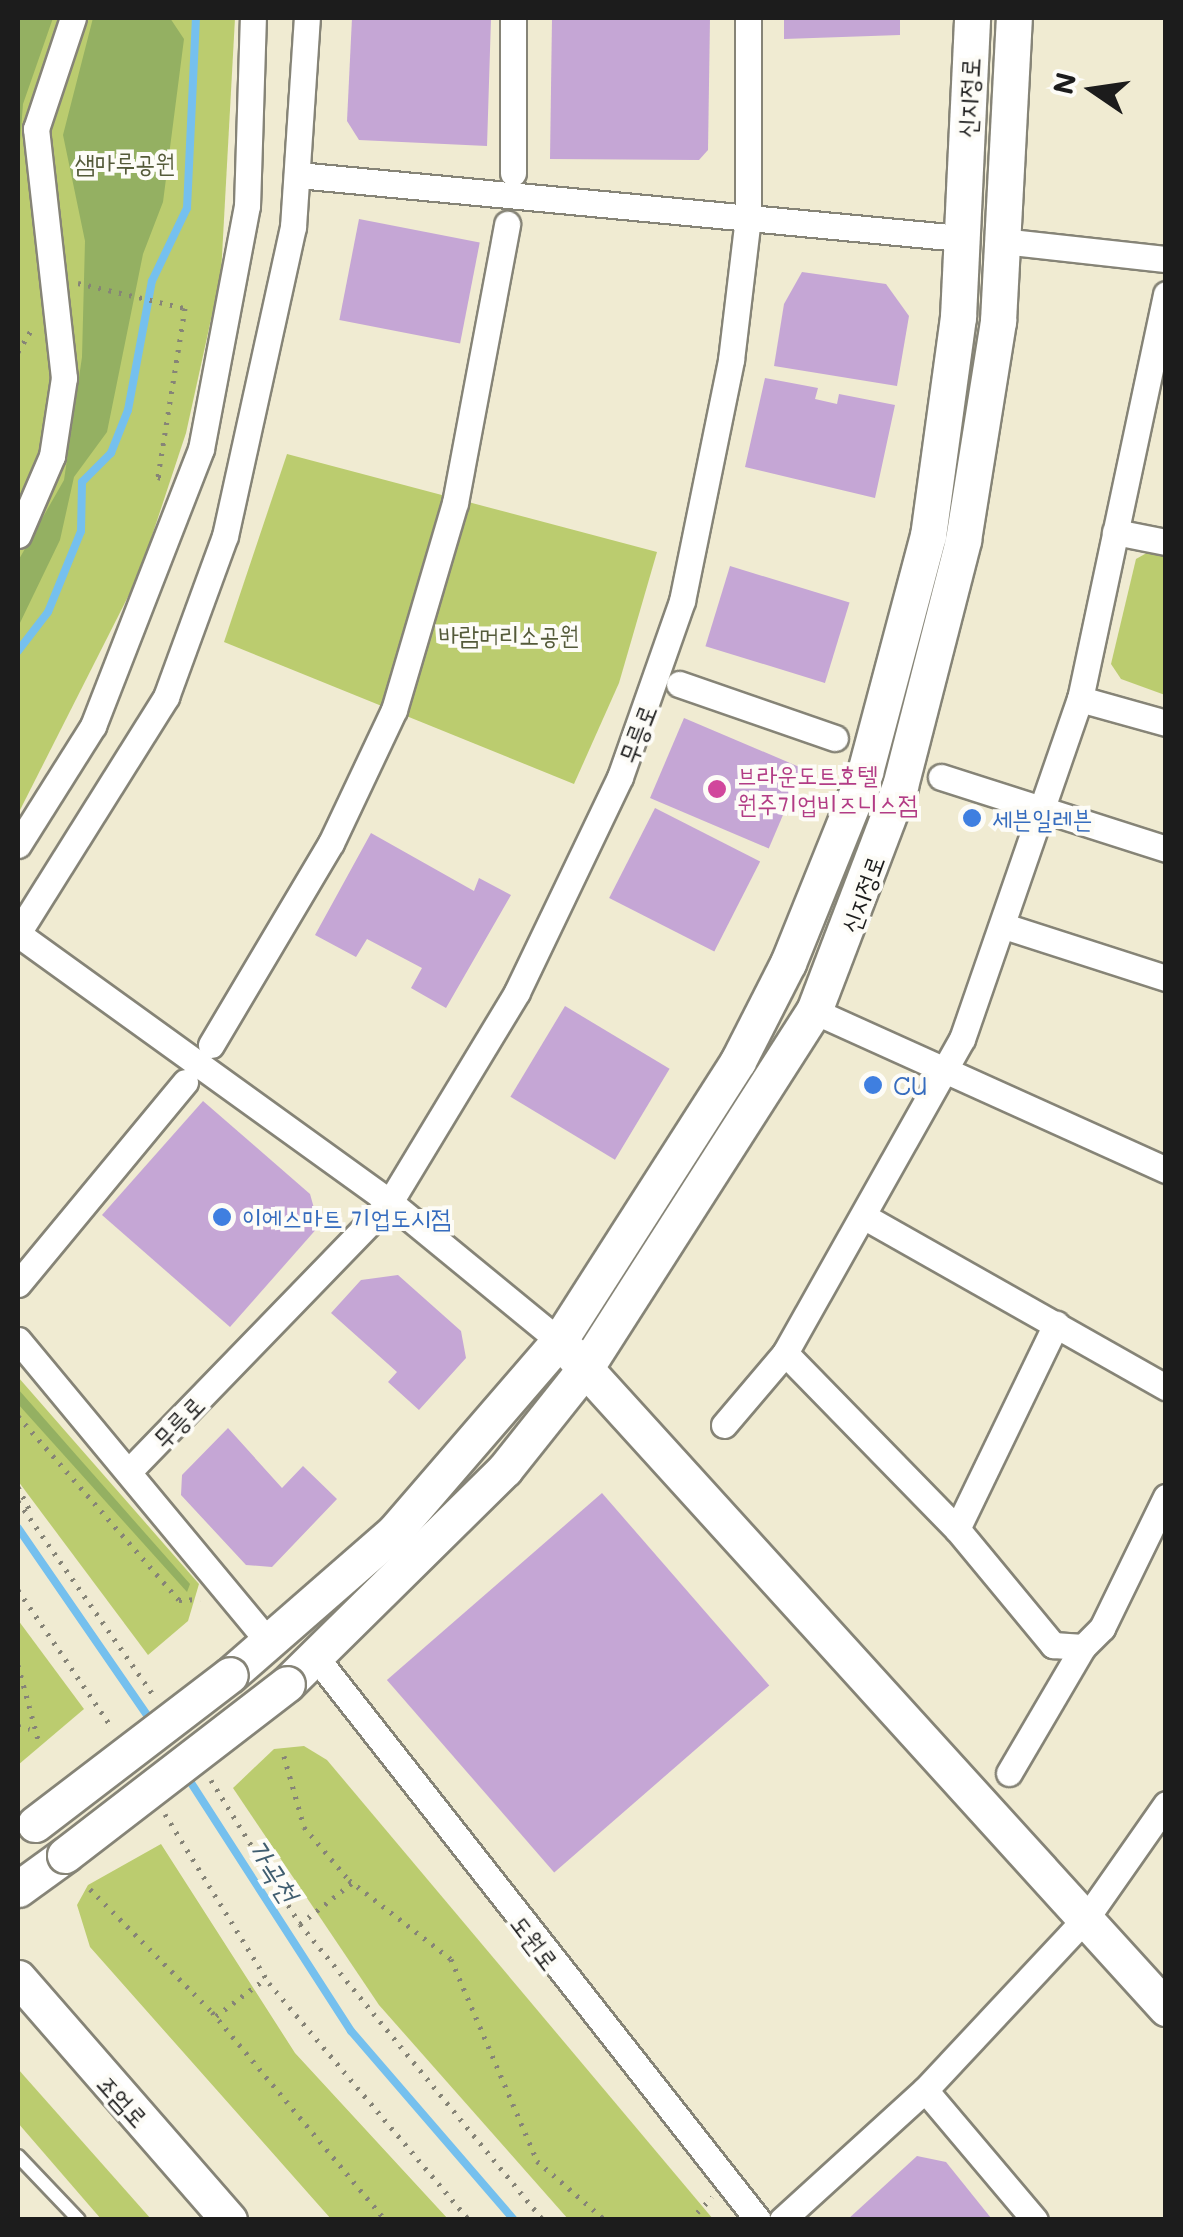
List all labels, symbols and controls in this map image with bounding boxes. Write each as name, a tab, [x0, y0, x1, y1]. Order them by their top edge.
north arrow	[1043, 40, 1143, 140]
street label: 신지정로	[951, 57, 985, 139]
text: N	[1044, 69, 1084, 98]
park label: 샘마루공원	[75, 147, 175, 177]
park label: 바람머리소공원	[439, 619, 579, 649]
street label: 무릉로	[612, 700, 662, 768]
place label: 브라운도트호텔 원주기업비즈니스점	[737, 760, 918, 819]
marker: 브라운도트호텔 원주기업비즈니스점	[706, 778, 728, 800]
place label: 세븐일레븐	[992, 803, 1093, 833]
marker: 세븐일레븐	[961, 807, 983, 829]
street label: 신지정로	[834, 851, 890, 937]
place label: CU	[893, 1070, 928, 1100]
marker: CU	[862, 1074, 884, 1096]
place label: 이에스마트 기업도시점	[242, 1202, 451, 1232]
marker: 이에스마트 기업도시점	[211, 1206, 233, 1228]
street label: 무릉로	[146, 1390, 210, 1454]
water label: 가곡천	[242, 1833, 306, 1907]
street label: 도원로	[505, 1909, 565, 1975]
street label: 조엄로	[92, 2068, 154, 2132]

